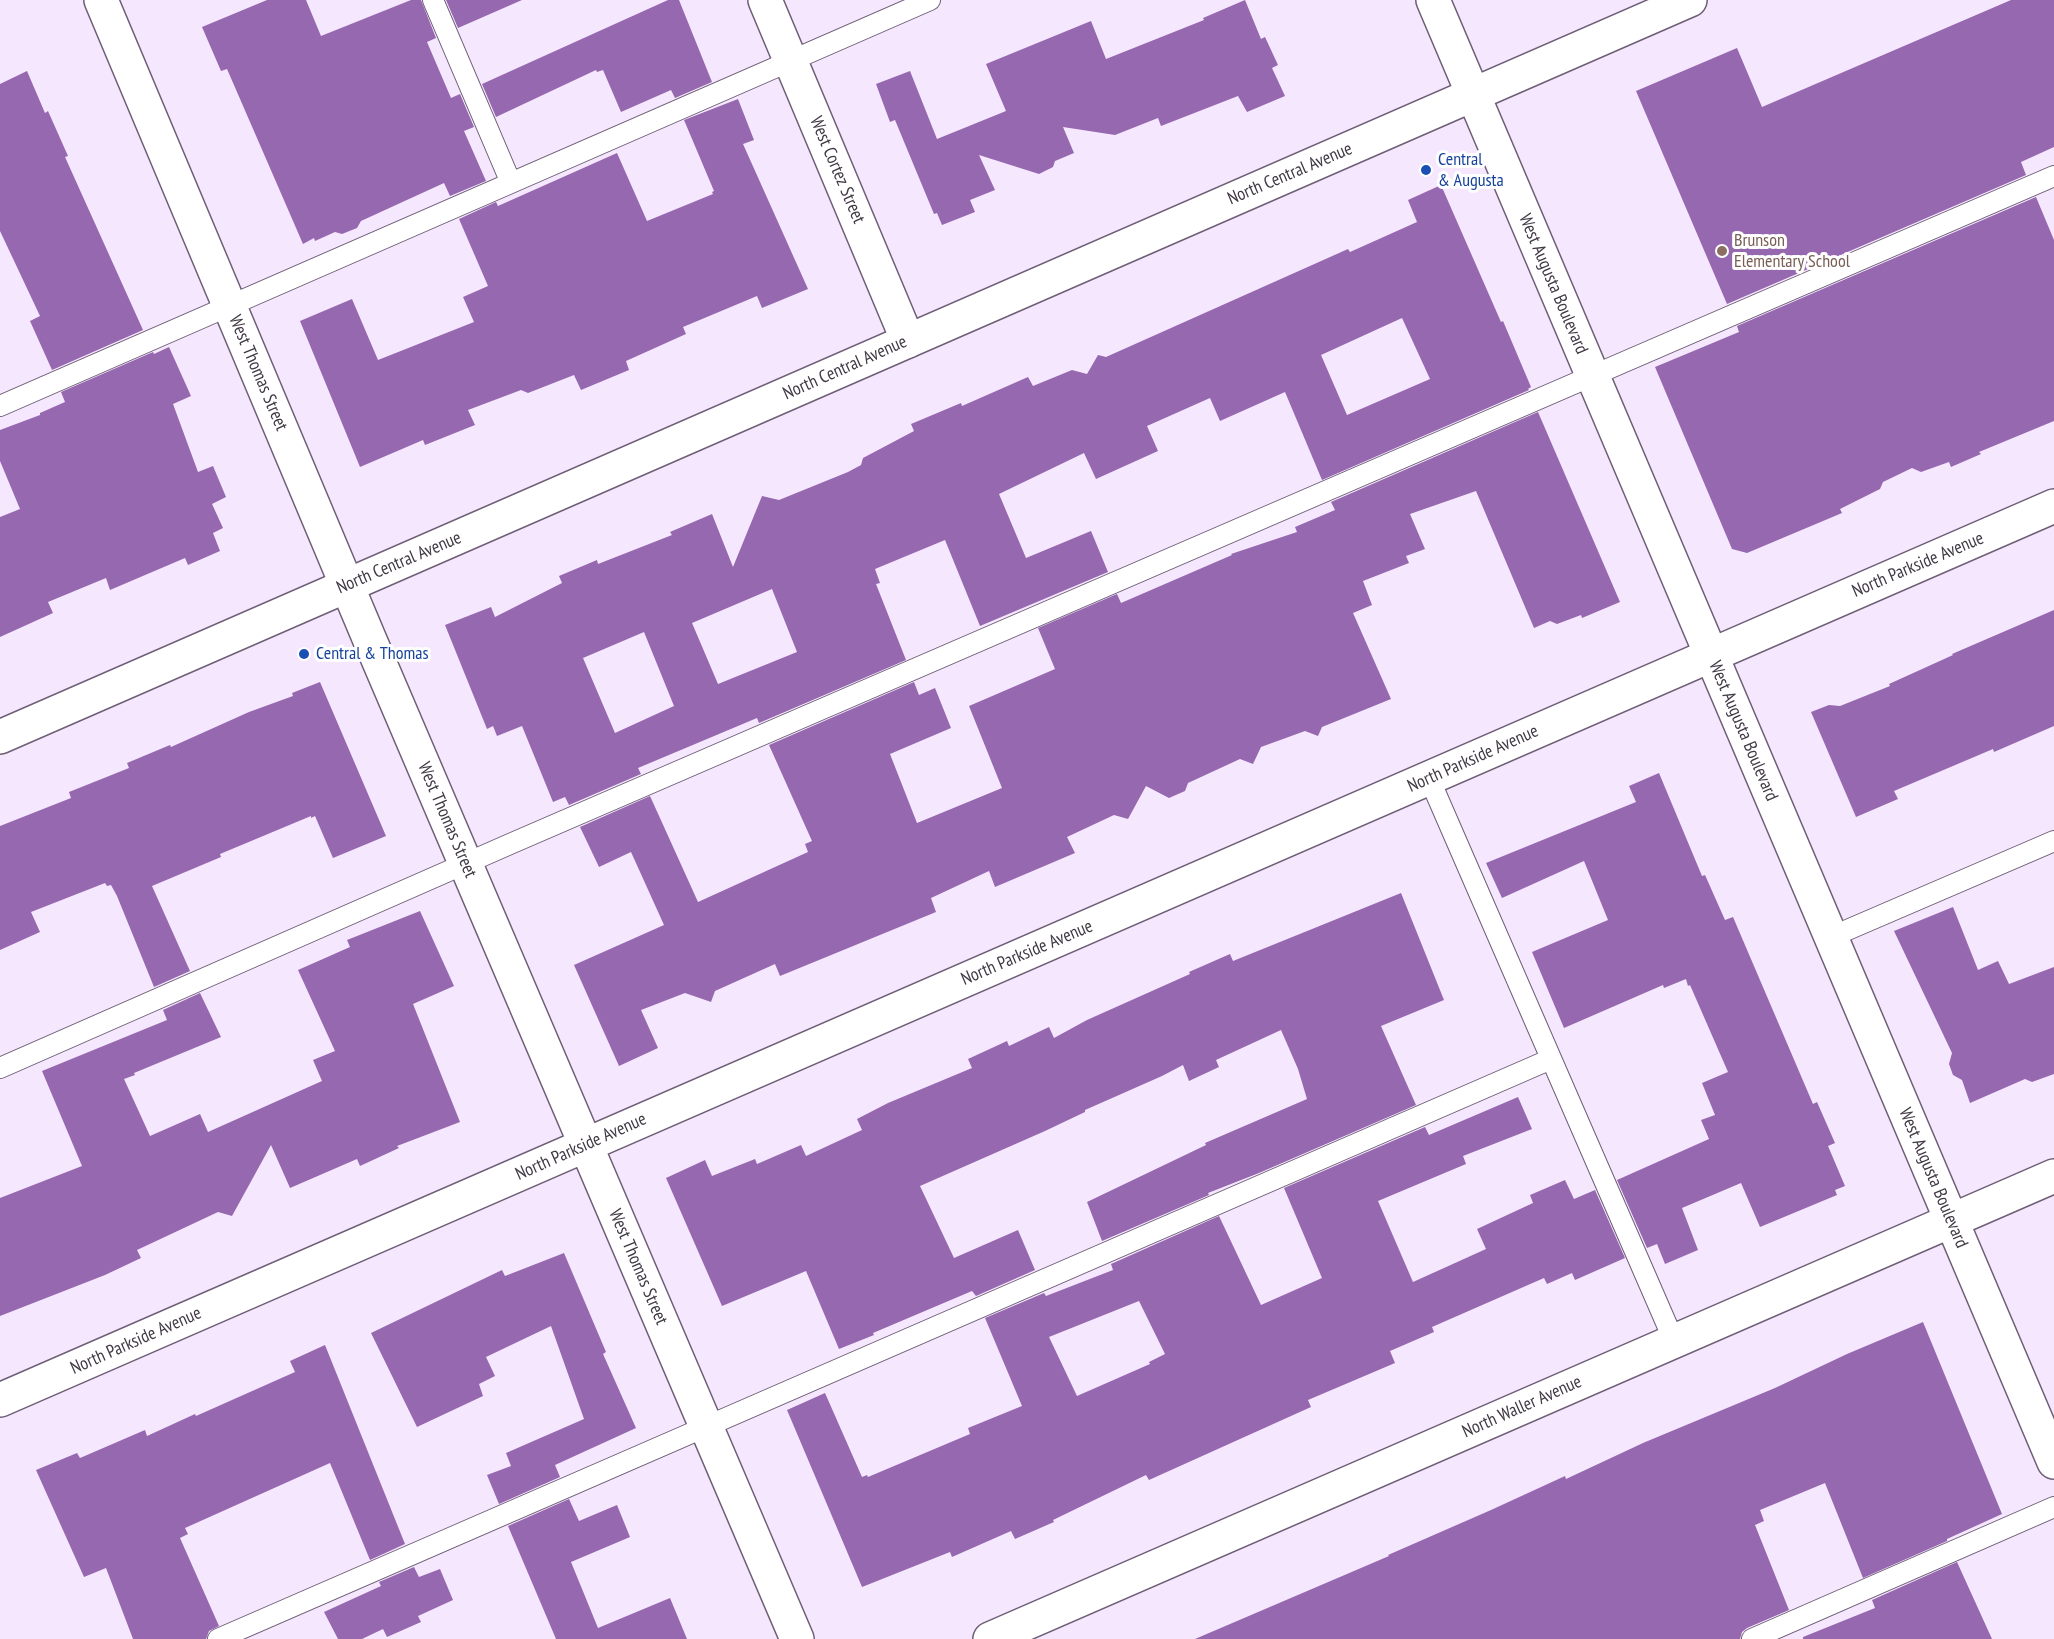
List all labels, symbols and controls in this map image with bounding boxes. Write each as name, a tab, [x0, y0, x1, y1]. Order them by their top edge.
street label: West Cortez Street	[805, 113, 869, 227]
street label: North Central Avenue	[1224, 138, 1356, 210]
place label: Central & Augusta	[1438, 149, 1504, 192]
marker: Central & Augusta	[1419, 163, 1433, 177]
street label: West Augusta Boulevard	[1514, 211, 1592, 357]
place label: Brunson Elementary School	[1734, 230, 1850, 272]
marker: Brunson Elementary School	[1715, 244, 1729, 258]
street label: West Thomas Street	[224, 312, 292, 434]
street label: North Central Avenue	[780, 331, 910, 405]
street label: North Central Avenue	[333, 527, 465, 599]
street label: North Parkside Avenue	[1849, 528, 1987, 602]
place label: Central & Thomas	[316, 643, 429, 665]
marker: Central & Thomas	[297, 647, 311, 661]
street label: West Augusta Boulevard	[1704, 658, 1782, 804]
street label: North Parkside Avenue	[1404, 720, 1542, 798]
street label: West Thomas Street	[413, 759, 481, 881]
street label: North Parkside Avenue	[958, 916, 1096, 990]
street label: West Augusta Boulevard	[1894, 1105, 1972, 1251]
street label: North Parkside Avenue	[512, 1108, 650, 1186]
street label: West Thomas Street	[604, 1206, 672, 1328]
street label: North Parkside Avenue	[67, 1302, 205, 1380]
street label: North Waller Avenue	[1459, 1371, 1585, 1443]

